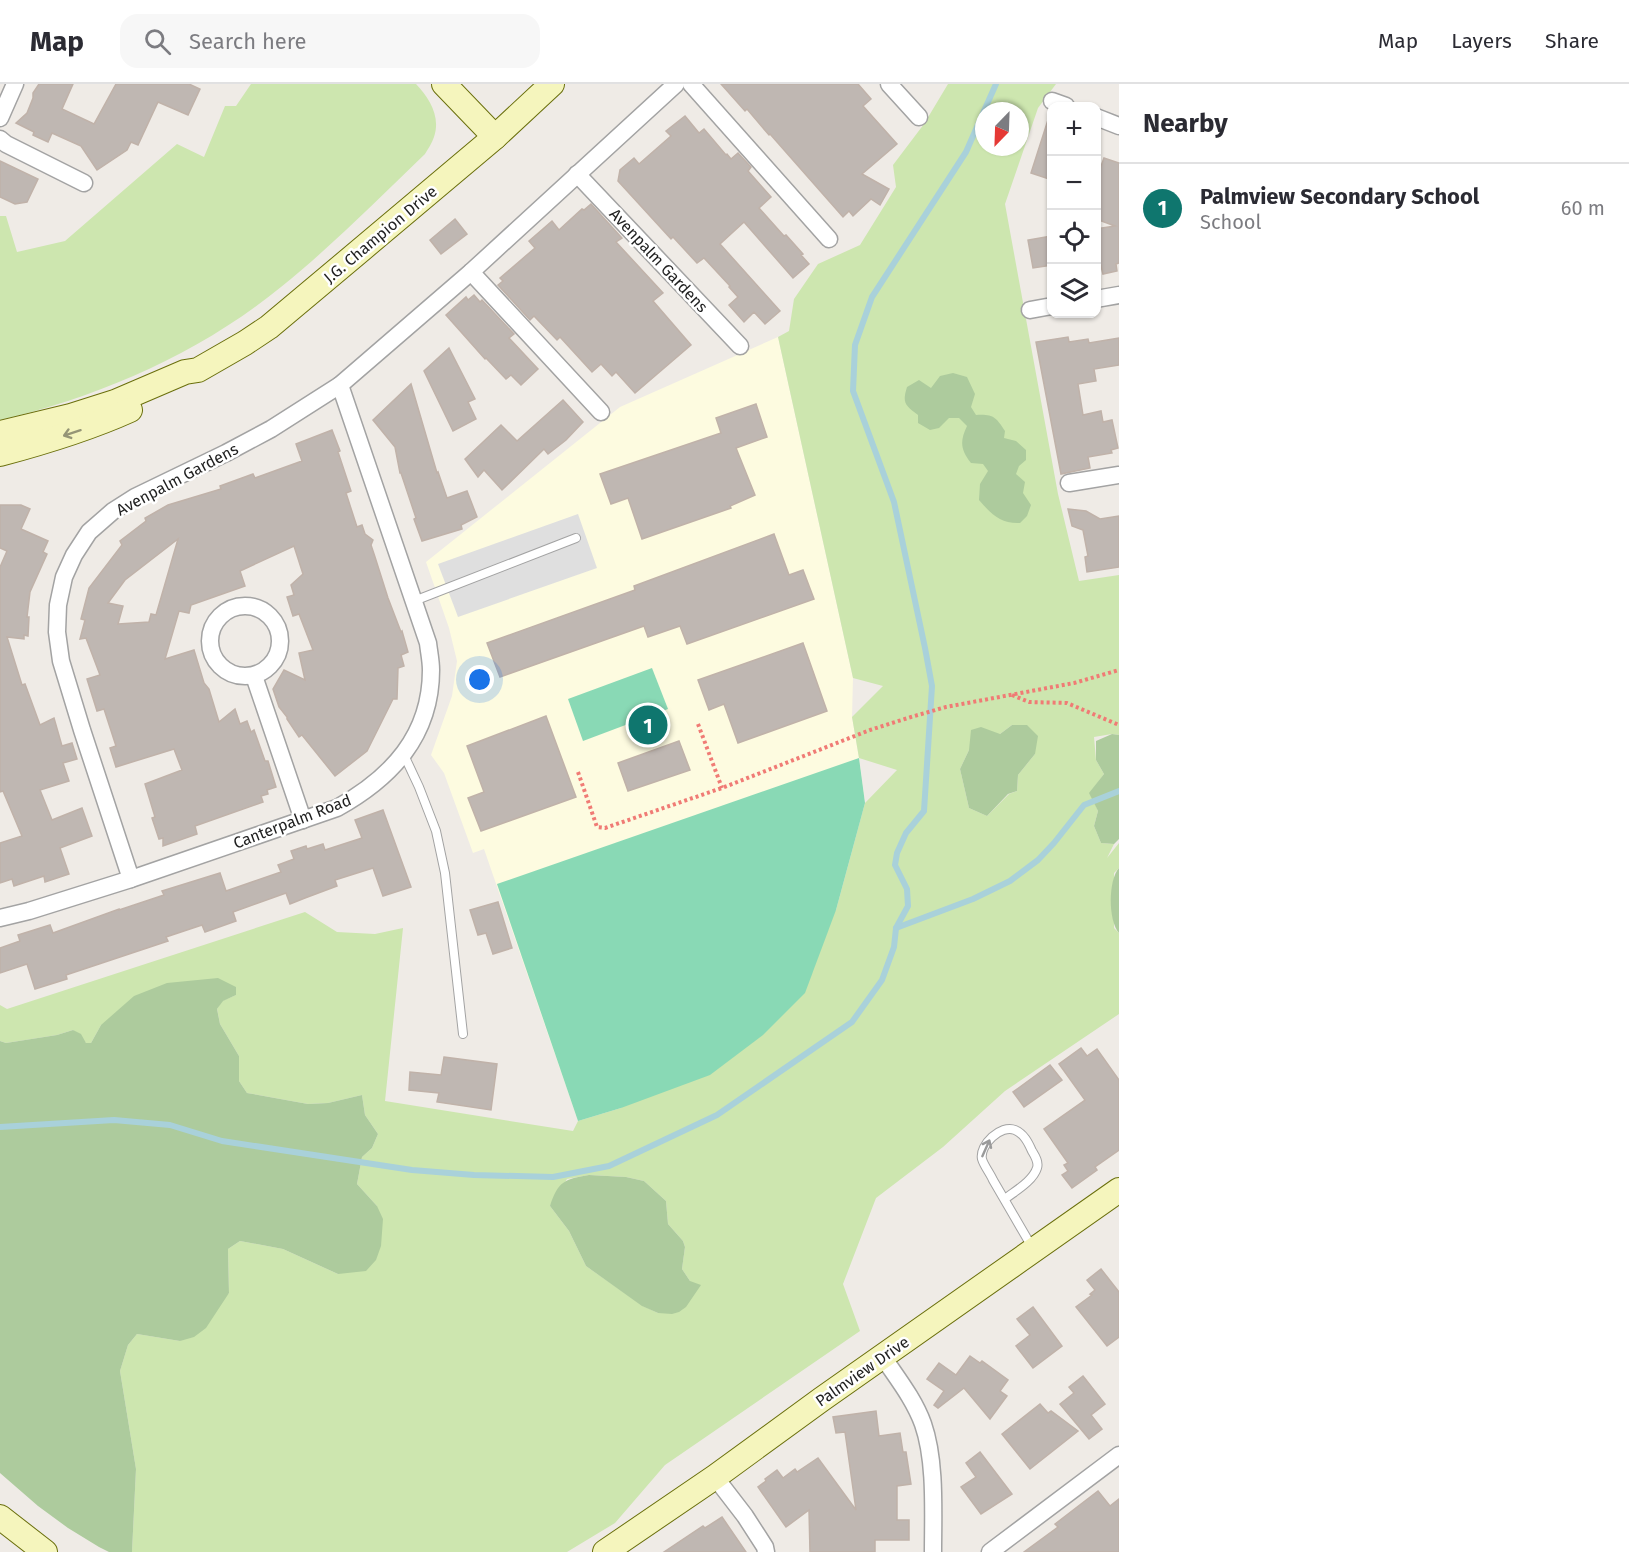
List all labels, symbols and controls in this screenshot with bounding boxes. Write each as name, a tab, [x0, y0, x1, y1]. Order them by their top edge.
search box	[120, 14, 540, 68]
text: Map	[30, 25, 84, 58]
icon: search	[141, 25, 174, 58]
text: Search here	[189, 28, 307, 55]
text: Map	[1378, 28, 1418, 54]
text: Layers	[1451, 28, 1512, 54]
text: Share	[1545, 28, 1599, 54]
north arrow	[975, 102, 1029, 156]
map controls	[1047, 102, 1101, 318]
button: +	[1047, 102, 1101, 156]
text: Nearby	[1143, 108, 1228, 139]
button: −	[1047, 156, 1101, 210]
street label: J.G. Champion Drive	[320, 182, 441, 287]
text: Palmview Secondary School	[1200, 183, 1479, 210]
text: 1	[1158, 196, 1167, 220]
text: 60 m	[1561, 196, 1605, 220]
street label: Avenpalm Gardens	[606, 204, 712, 316]
button: locate	[1047, 210, 1101, 264]
text: School	[1200, 210, 1261, 234]
button: layers	[1047, 264, 1101, 318]
one-way arrow	[63, 429, 82, 440]
street label: Avenpalm Gardens	[113, 439, 241, 520]
your location	[465, 665, 494, 694]
pin: 1	[628, 702, 668, 748]
street label: Canterpalm Road	[231, 790, 354, 853]
one-way arrow	[981, 1139, 992, 1157]
street label: Palmview Drive	[812, 1332, 913, 1411]

